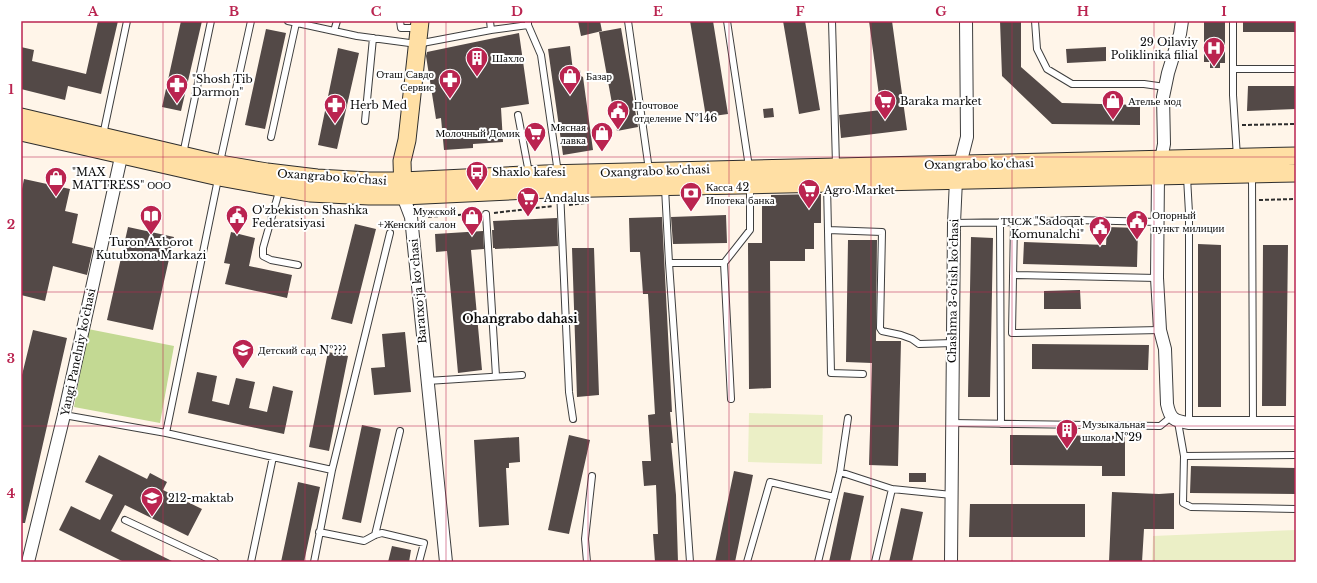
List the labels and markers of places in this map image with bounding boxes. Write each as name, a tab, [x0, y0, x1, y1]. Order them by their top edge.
place label: 29 Oilaviy Poliklinika filial	[1111, 35, 1198, 62]
hospital icon: 29 Oilaviy Poliklinika filial	[1201, 35, 1227, 68]
building icon: Шахло	[464, 45, 490, 78]
place label: Шахло	[492, 51, 525, 65]
shop icon: Базар	[557, 63, 583, 96]
place label: Оташ Савдо Сервис	[376, 67, 434, 94]
pharmacy icon: Оташ Савдо Сервис	[437, 67, 463, 100]
place label: Базар	[586, 69, 612, 83]
pharmacy icon: "Shosh Tib Darmon"	[164, 72, 190, 105]
place label: "Shosh Tib Darmon"	[192, 72, 253, 99]
supermarket icon: Baraka market	[872, 88, 898, 121]
shop icon: Ателье мод	[1100, 88, 1126, 121]
pharmacy icon: Herb Med	[322, 92, 348, 125]
place label: Baraka market	[900, 94, 983, 108]
place label: Ателье мод	[1128, 94, 1182, 108]
place label: Herb Med	[350, 98, 408, 112]
public building icon: Почтовое отделение №146	[605, 98, 631, 131]
place label: Почтовое отделение №146	[634, 98, 717, 125]
supermarket icon: Молочный Домик	[522, 120, 548, 153]
place label: Мясная лавка	[550, 120, 586, 147]
shop icon: Мясная лавка	[589, 120, 615, 153]
place label: Молочный Домик	[436, 126, 521, 140]
bus stop icon: Shaxlo kafesi	[464, 159, 490, 192]
shop icon: "MAX MATTRESS" ООО	[43, 165, 69, 198]
place label: "MAX MATTRESS" ООО	[72, 165, 171, 192]
place label: Shaxlo kafesi	[492, 165, 566, 179]
supermarket icon: Agro Market	[796, 177, 822, 210]
bank icon: Касса 42 Ипотека банка	[678, 180, 704, 213]
place label: Касса 42 Ипотека банка	[706, 180, 775, 207]
place label: Agro Market	[823, 183, 896, 197]
supermarket icon: Andalus	[515, 185, 541, 218]
place label: Andalus	[543, 191, 590, 205]
library icon: Turon Axborot Kutubxona Markazi	[138, 203, 164, 236]
public building icon: O'zbekiston Shashka Federatsiyasi	[224, 203, 250, 236]
place label: O'zbekiston Shashka Federatsiyasi	[252, 203, 369, 230]
place label: Мужской +Женский салон	[378, 204, 456, 231]
shop icon: Мужской +Женский салон	[459, 204, 485, 237]
public building icon: Опорный пункт милиции	[1124, 208, 1150, 241]
place label: Опорный пункт милиции	[1152, 208, 1224, 235]
place label: ТЧСЖ "Sadoqat Komunalchi"	[1001, 214, 1085, 241]
public building icon: ТЧСЖ "Sadoqat Komunalchi"	[1087, 214, 1113, 247]
place label: Turon Axborot Kutubxona Markazi	[96, 235, 207, 262]
school or university icon: Детский сад №???	[230, 337, 256, 370]
place label: Детский сад №???	[258, 343, 347, 357]
building icon: Музыкальная школа №29	[1054, 417, 1080, 450]
place label: Музыкальная школа №29	[1082, 417, 1145, 444]
school or university icon: 212-maktab	[139, 485, 165, 518]
place label: 212-maktab	[168, 491, 234, 505]

